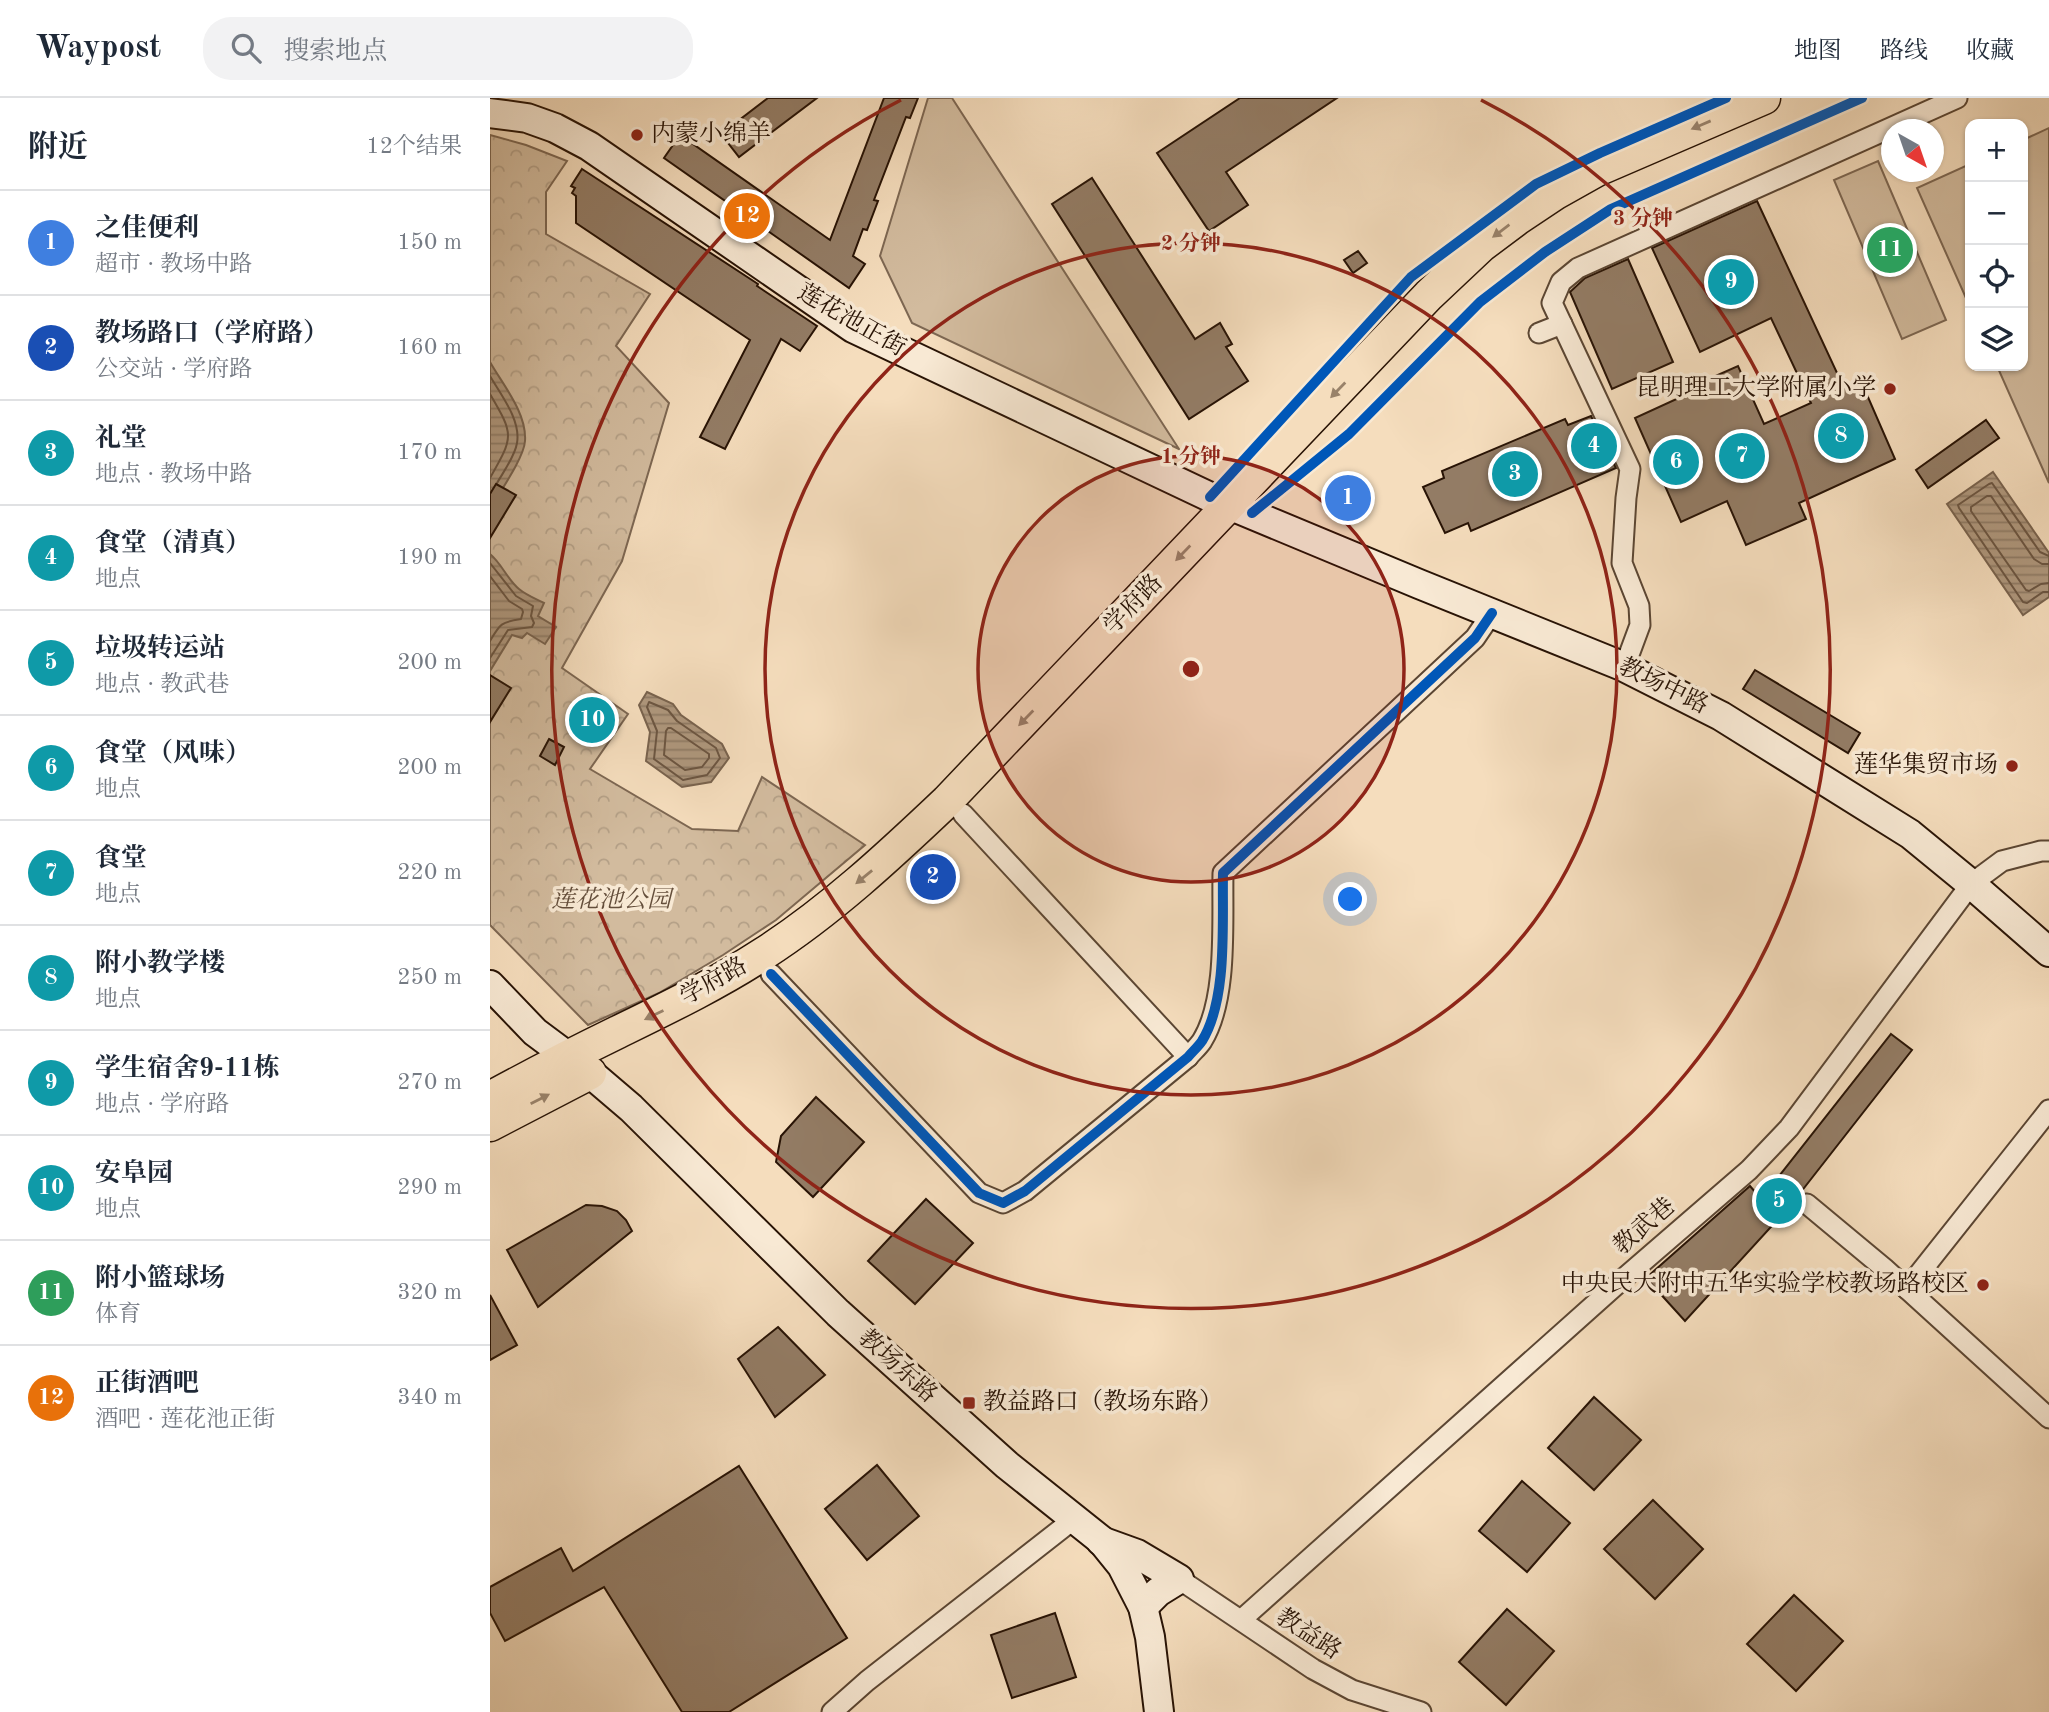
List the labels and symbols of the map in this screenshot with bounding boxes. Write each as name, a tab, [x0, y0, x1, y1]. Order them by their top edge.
north arrow	[1881, 119, 1944, 182]
place label: 内蒙小绵羊	[651, 120, 771, 147]
one-way arrow	[1690, 120, 1711, 131]
marker: 内蒙小绵羊	[629, 127, 645, 143]
pin: 12	[724, 190, 770, 242]
text: 3 分钟	[1613, 207, 1673, 230]
one-way arrow	[1492, 223, 1510, 238]
pin: 11	[1867, 224, 1913, 276]
text: 2 分钟	[1161, 232, 1221, 255]
pin: 9	[1708, 256, 1754, 308]
street label: 莲花池正街	[793, 278, 910, 361]
place label: 昆明理工大学附属小学	[1636, 374, 1876, 401]
one-way arrow	[1331, 381, 1347, 398]
marker: 昆明理工大学附属小学	[1882, 381, 1898, 397]
pin: 8	[1818, 410, 1864, 462]
pin: 4	[1571, 420, 1617, 472]
pin: 7	[1719, 430, 1765, 482]
pin: 6	[1653, 436, 1699, 488]
text: 1 分钟	[1161, 445, 1221, 468]
pin: 3	[1492, 448, 1538, 500]
pin: 1	[1325, 472, 1371, 524]
one-way arrow	[1175, 545, 1192, 562]
street label: 学府路	[1098, 569, 1168, 639]
street label: 教场中路	[1615, 652, 1713, 719]
centre of rings	[1179, 657, 1203, 681]
pin: 10	[569, 694, 615, 746]
one-way arrow	[1019, 709, 1035, 726]
place label: 莲华集贸市场	[1854, 751, 1998, 778]
marker: 莲华集贸市场	[2004, 758, 2020, 774]
pin: 2	[910, 851, 956, 903]
one-way arrow	[855, 869, 872, 884]
your location	[1333, 882, 1367, 916]
park label: 莲花池公园	[551, 886, 675, 913]
street label: 学府路	[675, 951, 751, 1010]
one-way arrow	[644, 1009, 664, 1020]
one-way arrow	[530, 1093, 550, 1104]
pin: 5	[1756, 1175, 1802, 1227]
street label: 教武巷	[1608, 1192, 1680, 1260]
place label: 中央民大附中五华实验学校教场路校区	[1561, 1270, 1969, 1297]
marker: 中央民大附中五华实验学校教场路校区	[1975, 1277, 1991, 1293]
street label: 教场东路	[853, 1324, 943, 1408]
place label: 教益路口（教场东路）	[983, 1388, 1223, 1415]
marker: 教益路口（教场东路）	[961, 1395, 977, 1411]
street label: 教益路	[1271, 1603, 1346, 1665]

